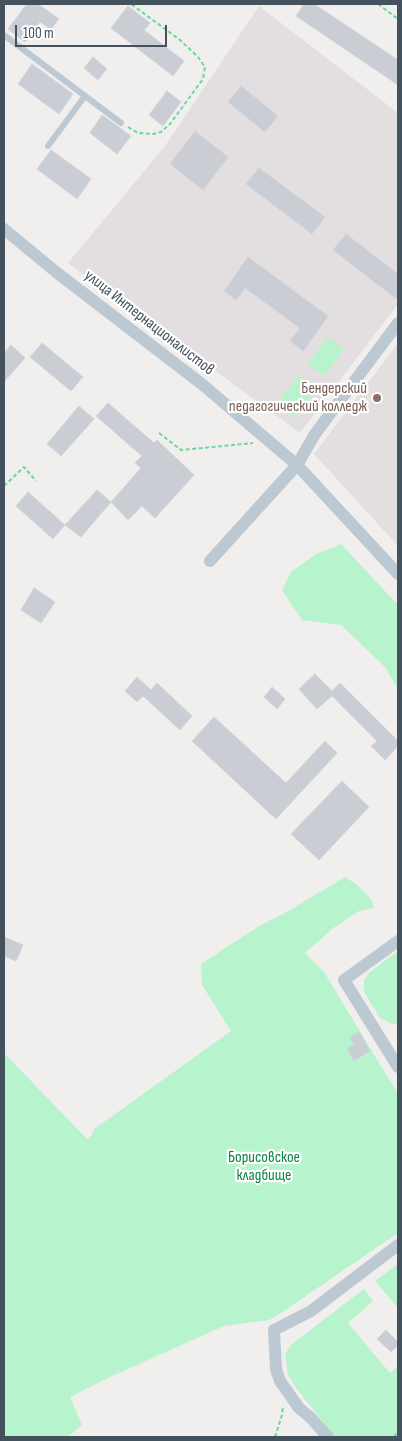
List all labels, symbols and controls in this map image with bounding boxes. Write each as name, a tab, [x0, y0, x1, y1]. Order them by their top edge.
scale bar	[18, 15, 170, 47]
text: 100 m	[23, 24, 54, 43]
street label: улица Интернационалистов	[80, 266, 218, 380]
place label: Бендерский педагогический колледж	[229, 379, 367, 417]
marker: Бендерский педагогический колледж	[371, 392, 383, 404]
park label: Борисовское кладбище	[228, 1148, 300, 1186]

